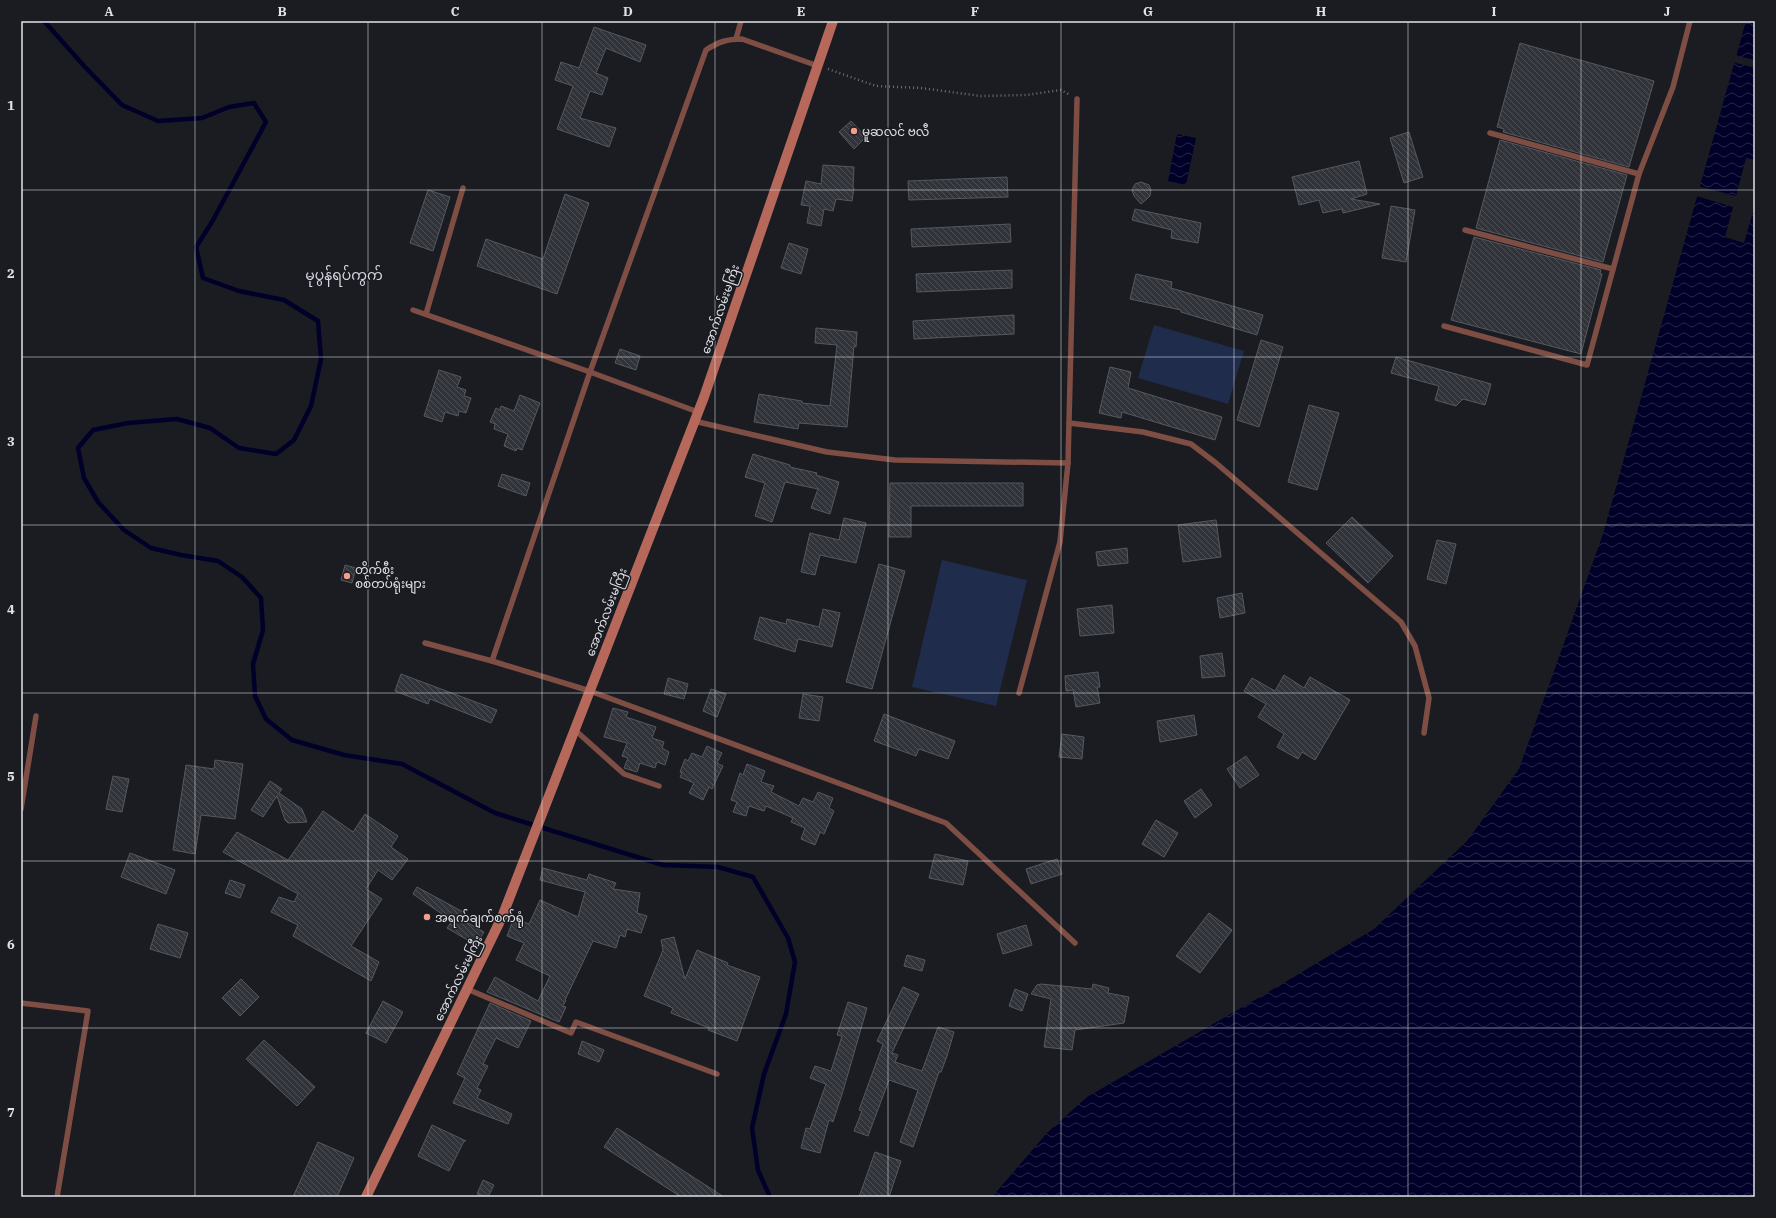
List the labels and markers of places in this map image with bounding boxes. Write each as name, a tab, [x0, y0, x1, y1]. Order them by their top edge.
place label: မူဆလင် ဗလီ	[862, 123, 929, 142]
marker: မူဆလင် ဗလီ	[849, 126, 859, 136]
place label: တိုက်စီး စစ်တပ်ရုံးများ	[355, 561, 426, 594]
marker: တိုက်စီး စစ်တပ်ရုံးများ	[342, 571, 352, 581]
place label: အရက်ချက်စက်ရုံ	[435, 909, 524, 928]
marker: အရက်ချက်စက်ရုံ	[422, 912, 432, 922]

